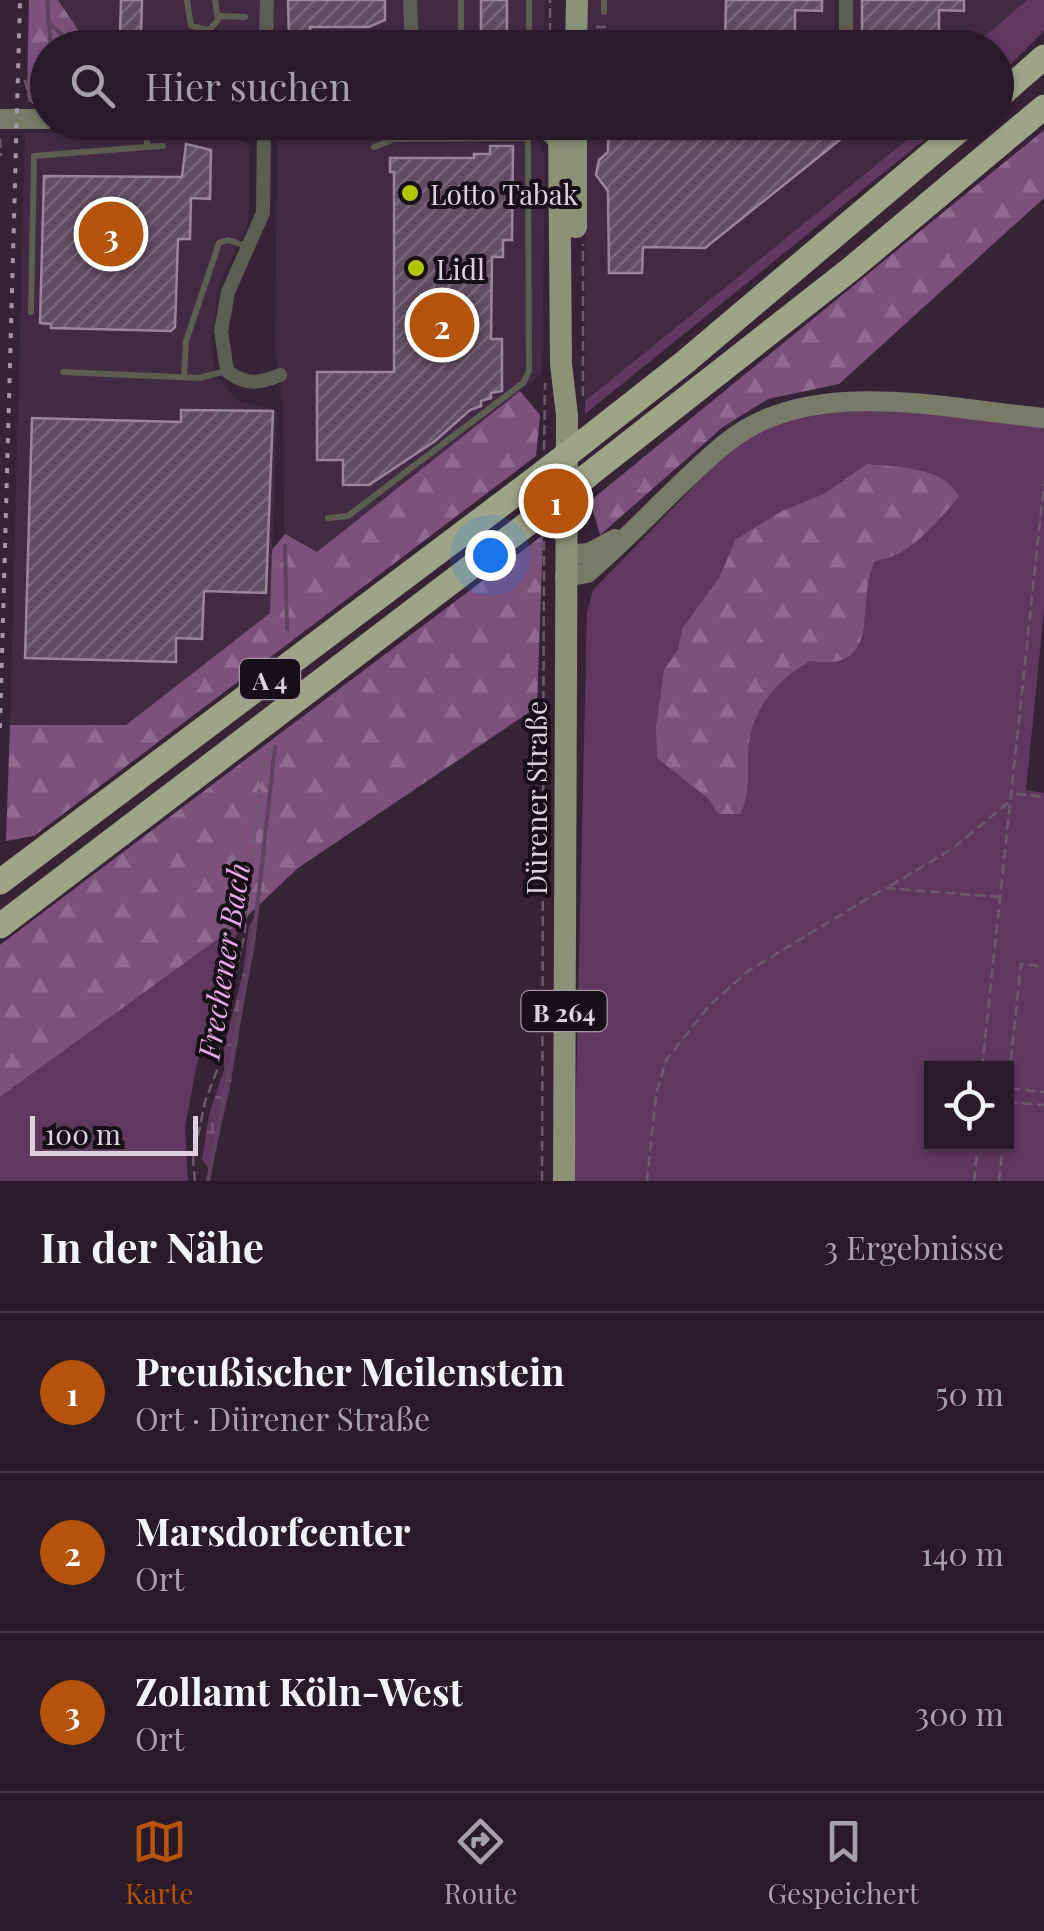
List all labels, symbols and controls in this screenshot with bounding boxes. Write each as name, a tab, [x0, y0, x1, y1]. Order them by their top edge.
search box	[30, 30, 1014, 140]
icon: search	[65, 58, 120, 113]
text: Hier suchen	[145, 60, 352, 111]
place label: Lotto Tabak	[430, 175, 579, 212]
marker: Lotto Tabak	[399, 182, 421, 204]
pin: 3	[78, 196, 144, 272]
place label: Lidl	[436, 250, 485, 287]
marker: Lidl	[405, 257, 427, 279]
pin: 2	[410, 288, 474, 362]
pin: 1	[524, 464, 588, 538]
your location	[465, 530, 516, 581]
road number: A 4	[240, 659, 300, 699]
street label: Dürener Straße	[517, 701, 554, 895]
water label: Frechener Bach	[187, 860, 258, 1064]
road number: B 264	[522, 991, 606, 1031]
map controls	[924, 1061, 1014, 1151]
button: locate	[924, 1061, 1014, 1151]
scale bar	[30, 1111, 198, 1156]
text: 100 m	[45, 1115, 121, 1152]
text: In der Nähe	[40, 1218, 264, 1274]
text: 3 Ergebnisse	[824, 1225, 1004, 1268]
text: Preußischer Meilenstein	[135, 1345, 565, 1396]
text: 1	[66, 1371, 79, 1414]
text: 50 m	[935, 1371, 1004, 1414]
text: Ort · Dürener Straße	[135, 1396, 430, 1439]
text: Marsdorfcenter	[135, 1505, 410, 1556]
text: 2	[64, 1531, 81, 1574]
text: 140 m	[921, 1531, 1004, 1574]
text: Ort	[135, 1556, 184, 1599]
text: Zollamt Köln-West	[135, 1665, 463, 1716]
text: 3	[65, 1691, 80, 1734]
text: 300 m	[915, 1691, 1004, 1734]
text: Ort	[135, 1716, 184, 1759]
tab: Karte	[125, 1814, 194, 1911]
tab: Route	[444, 1814, 518, 1911]
tab: Gespeichert	[767, 1814, 919, 1911]

